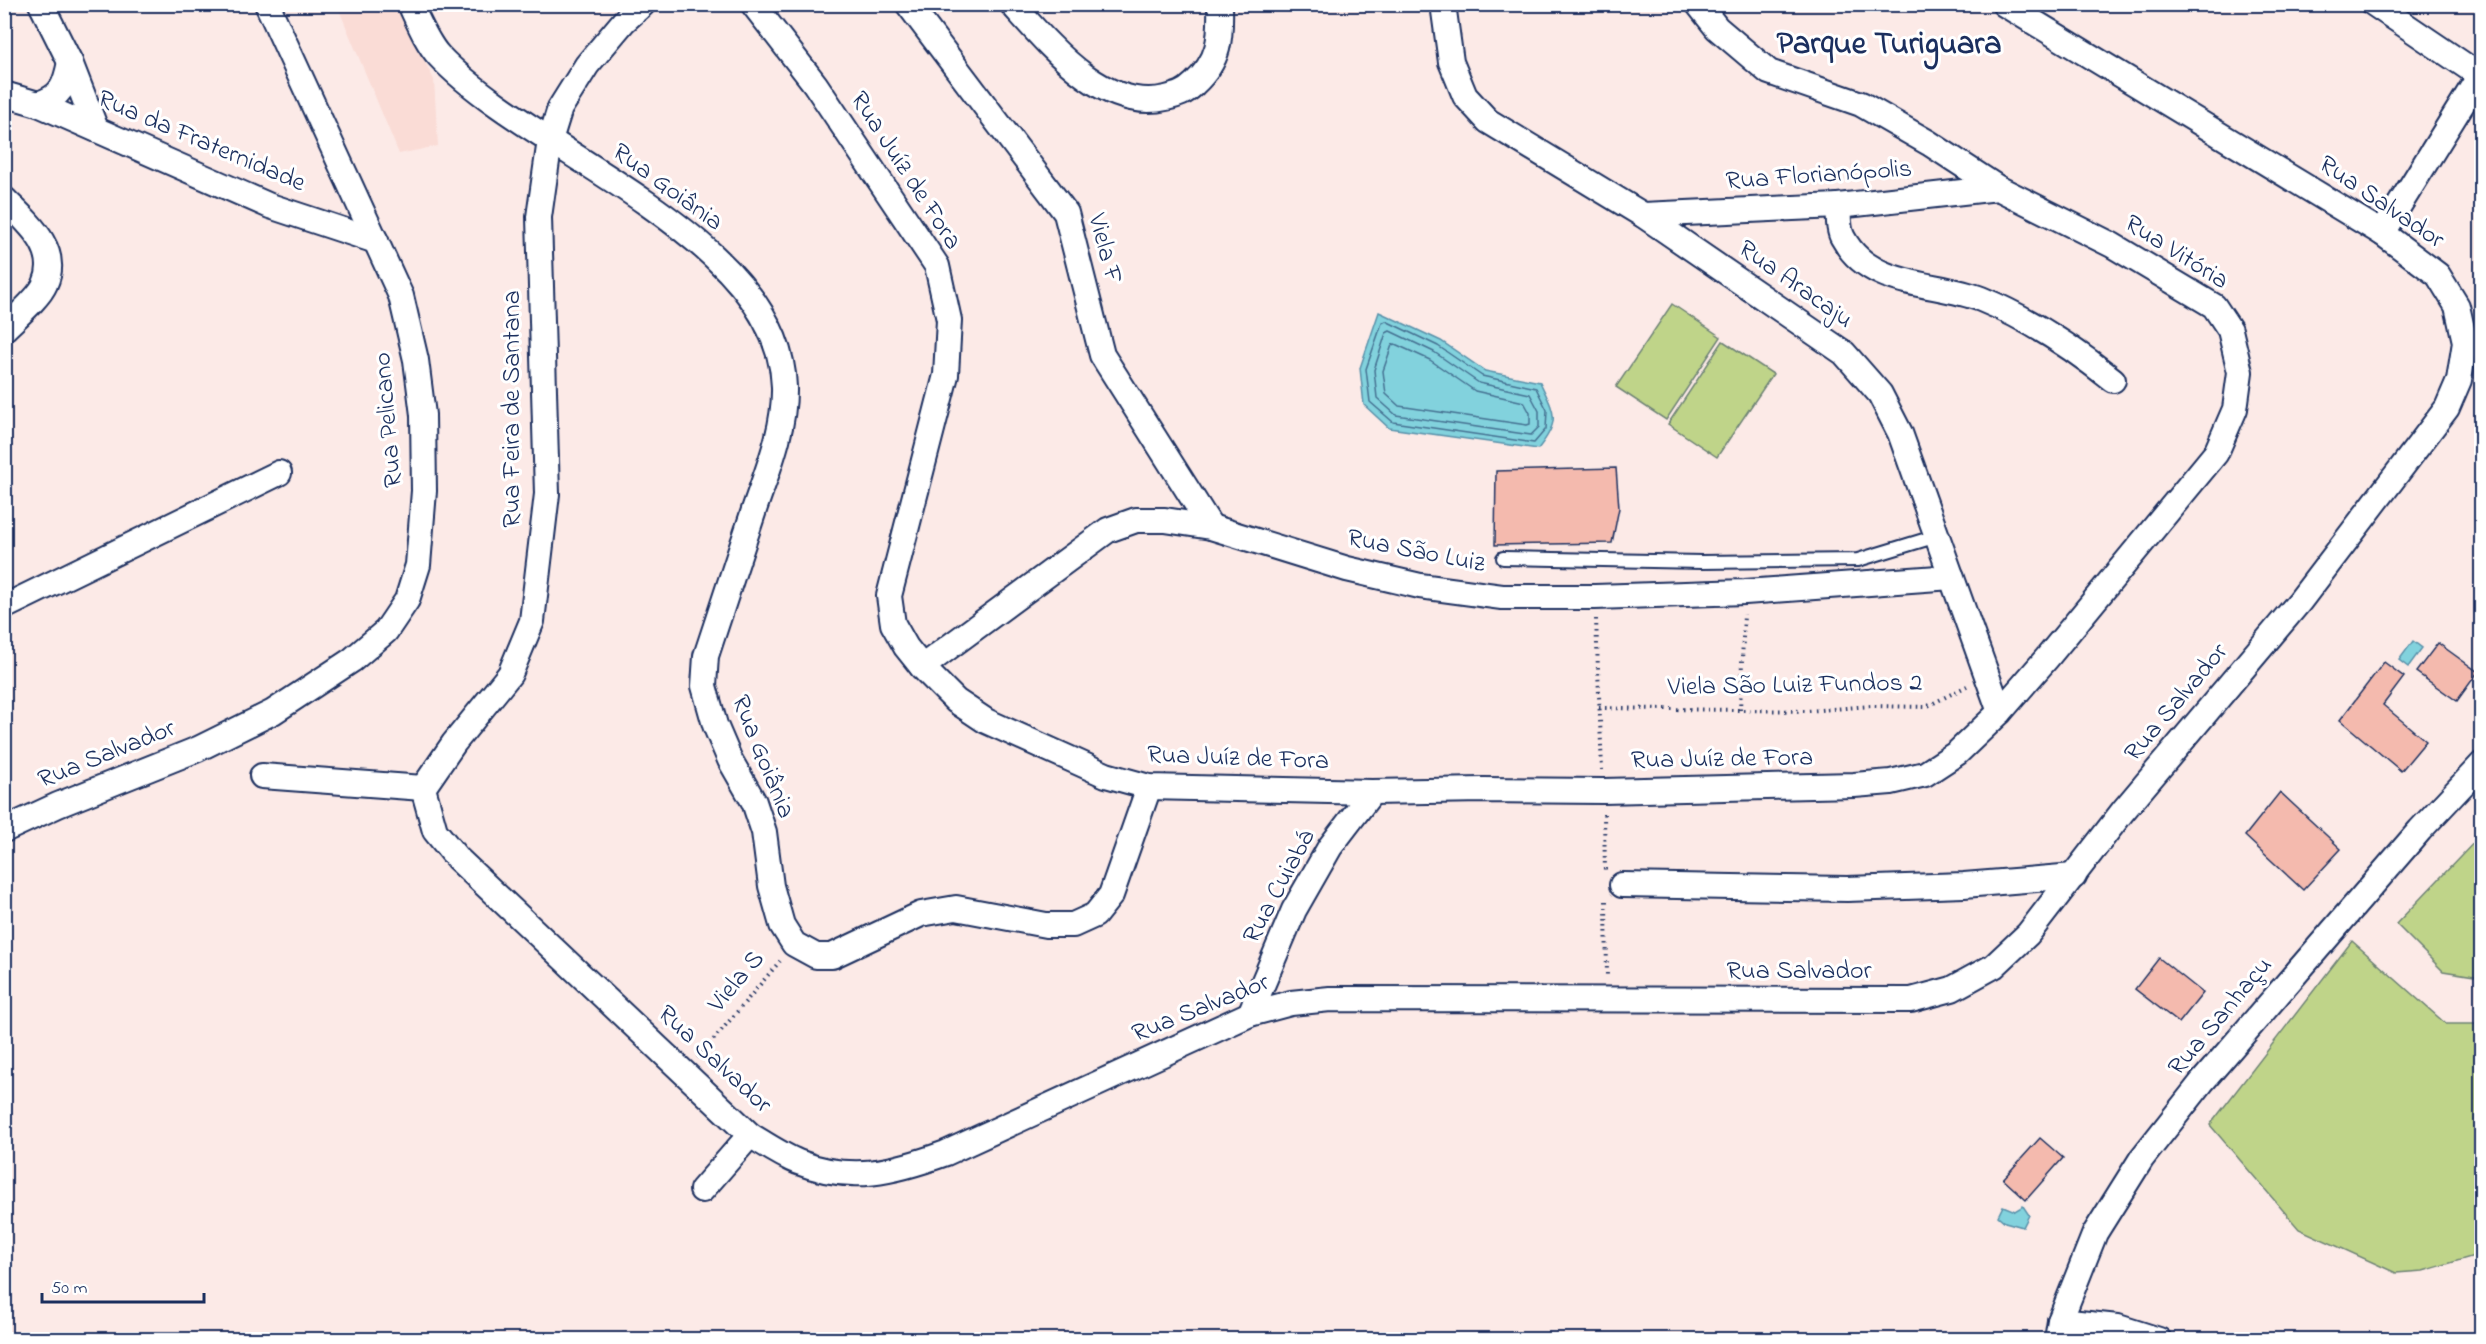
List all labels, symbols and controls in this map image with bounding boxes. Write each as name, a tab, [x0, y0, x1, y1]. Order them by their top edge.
district label: Parque Turiguara	[1776, 22, 2002, 70]
street label: Rua da Fraternidade	[91, 81, 311, 203]
street label: Rua Juíz de Fora	[839, 84, 971, 258]
street label: Rua Goiânia	[603, 134, 731, 242]
street label: Rua Salvador	[2310, 147, 2453, 260]
street label: Rua Florianópolis	[1725, 151, 1913, 201]
street label: Rua Vitória	[2116, 206, 2236, 300]
street label: Viela F	[1076, 209, 1132, 289]
street label: Rua Aracaju	[1729, 231, 1861, 339]
street label: Rua Feira de Santana	[494, 290, 532, 528]
street label: Rua Pelicano	[364, 351, 414, 489]
street label: Rua São Luiz	[1344, 520, 1488, 584]
street label: Rua Salvador	[2116, 635, 2239, 771]
street label: Viela São Luiz Fundos 2	[1666, 665, 1923, 707]
street label: Rua Goiânia	[720, 690, 804, 824]
street label: Rua Salvador	[33, 710, 182, 800]
street label: Rua Juíz de Fora	[1146, 737, 1330, 781]
street label: Rua Juíz de Fora	[1631, 739, 1813, 781]
street label: Rua Cuiabá	[1234, 823, 1326, 951]
street label: Viela S	[699, 942, 775, 1022]
street label: Rua Sanhaçu	[2160, 949, 2282, 1085]
street label: Rua Salvador	[1726, 953, 1872, 991]
street label: Rua Salvador	[1127, 964, 1276, 1054]
street label: Rua Salvador	[648, 997, 781, 1124]
scale bar	[42, 1266, 204, 1304]
text: 50 m	[51, 1276, 88, 1302]

